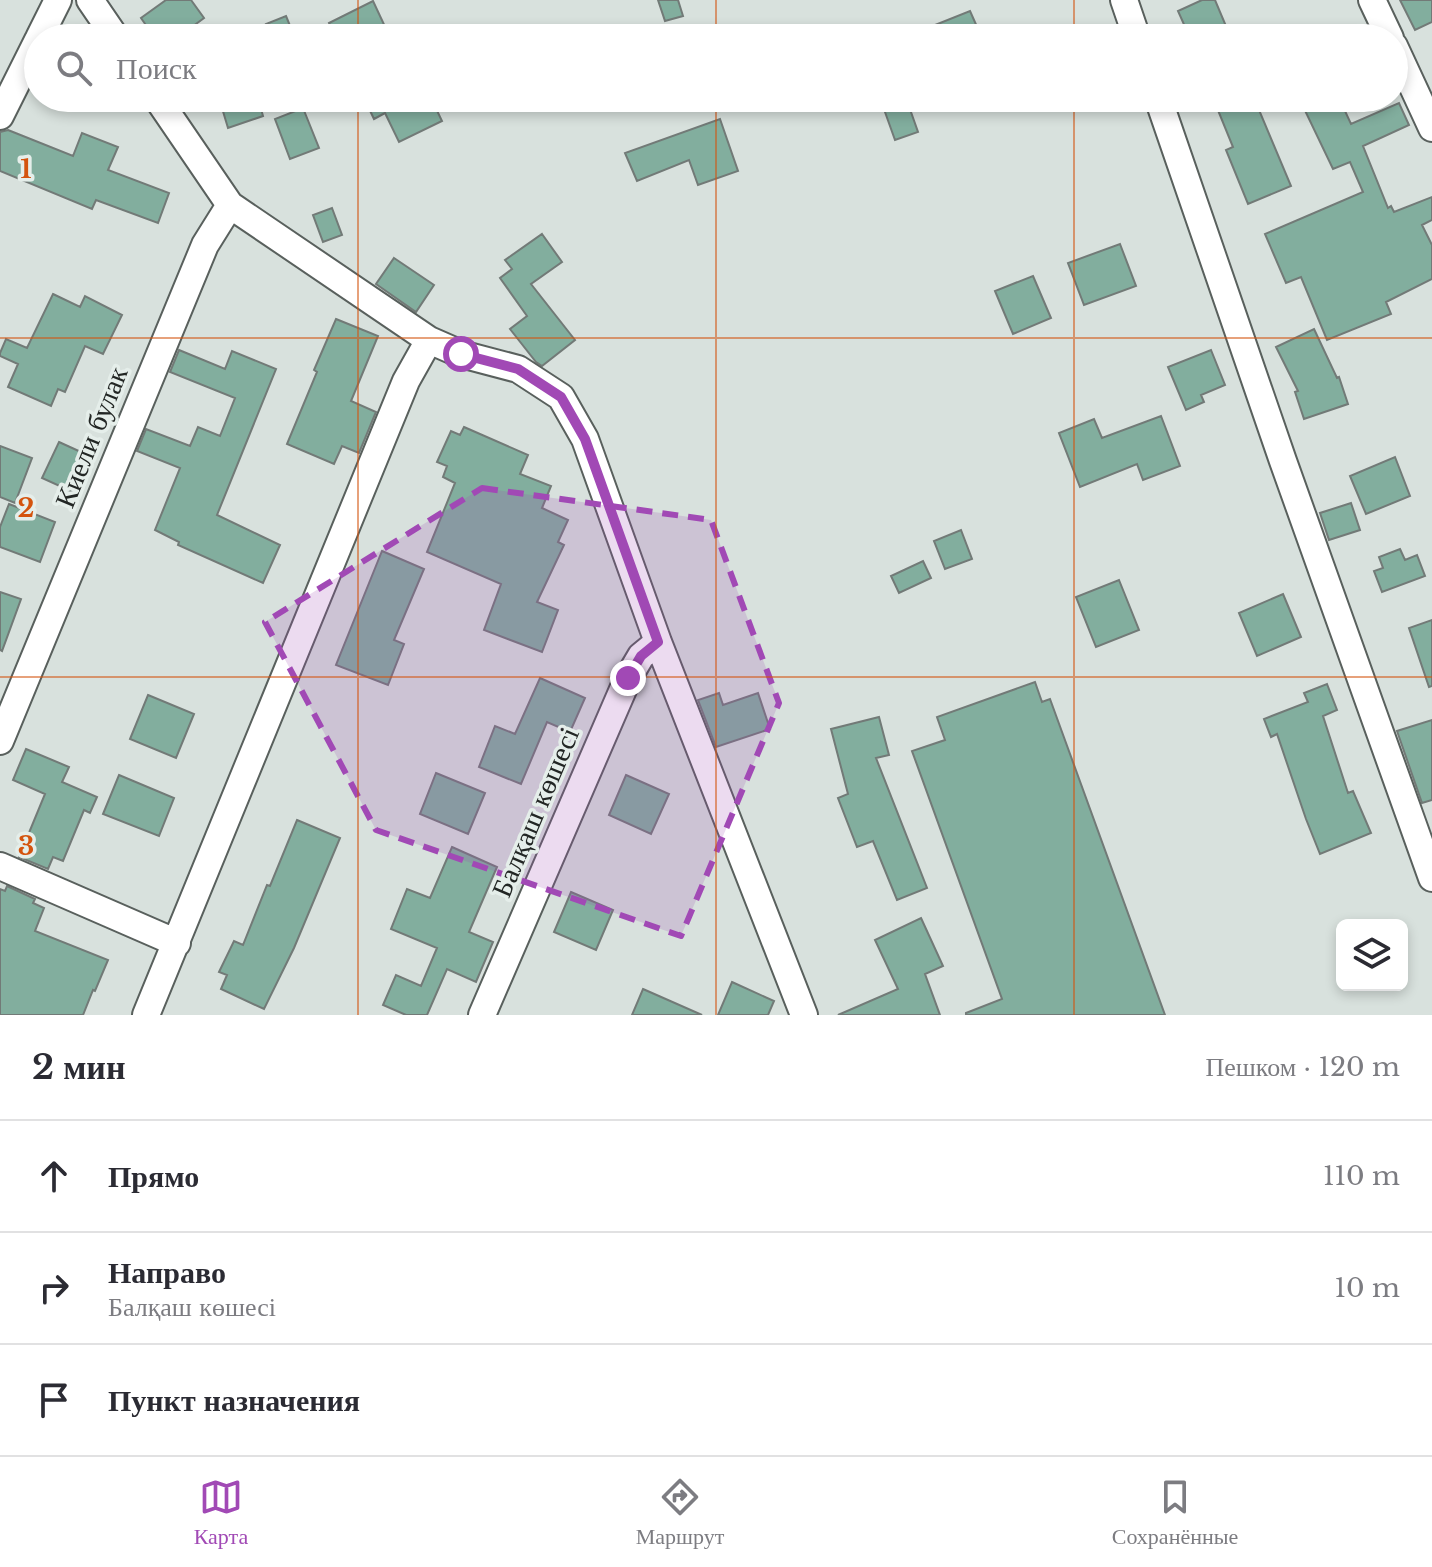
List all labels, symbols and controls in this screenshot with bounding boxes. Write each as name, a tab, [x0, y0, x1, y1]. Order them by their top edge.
search box	[24, 24, 1408, 112]
icon: search	[52, 46, 96, 90]
text: Поиск	[116, 50, 197, 87]
text: 1	[20, 153, 32, 185]
route start	[443, 336, 479, 372]
street label: Киели булак	[47, 361, 136, 513]
text: 2	[18, 492, 34, 524]
route end	[610, 660, 646, 696]
street label: Балқаш көшесі	[484, 722, 587, 902]
text: 3	[18, 830, 34, 862]
map controls	[1336, 919, 1408, 991]
button: layers	[1336, 919, 1408, 991]
text: 2 мин	[32, 1046, 126, 1088]
text: Пешком · 120 m	[1206, 1051, 1400, 1083]
icon: ahead	[32, 1154, 76, 1198]
text: Прямо	[108, 1158, 199, 1195]
text: 110 m	[1323, 1160, 1400, 1192]
text: Направо	[108, 1254, 226, 1291]
icon: right	[32, 1266, 76, 1310]
text: 10 m	[1334, 1272, 1400, 1304]
text: Балқаш көшесі	[108, 1291, 276, 1323]
icon: arrive	[32, 1378, 76, 1422]
text: Пункт назначения	[108, 1382, 360, 1419]
tab: Карта	[194, 1475, 248, 1550]
tab: Маршрут	[636, 1475, 724, 1550]
tab: Сохранённые	[1112, 1475, 1238, 1550]

